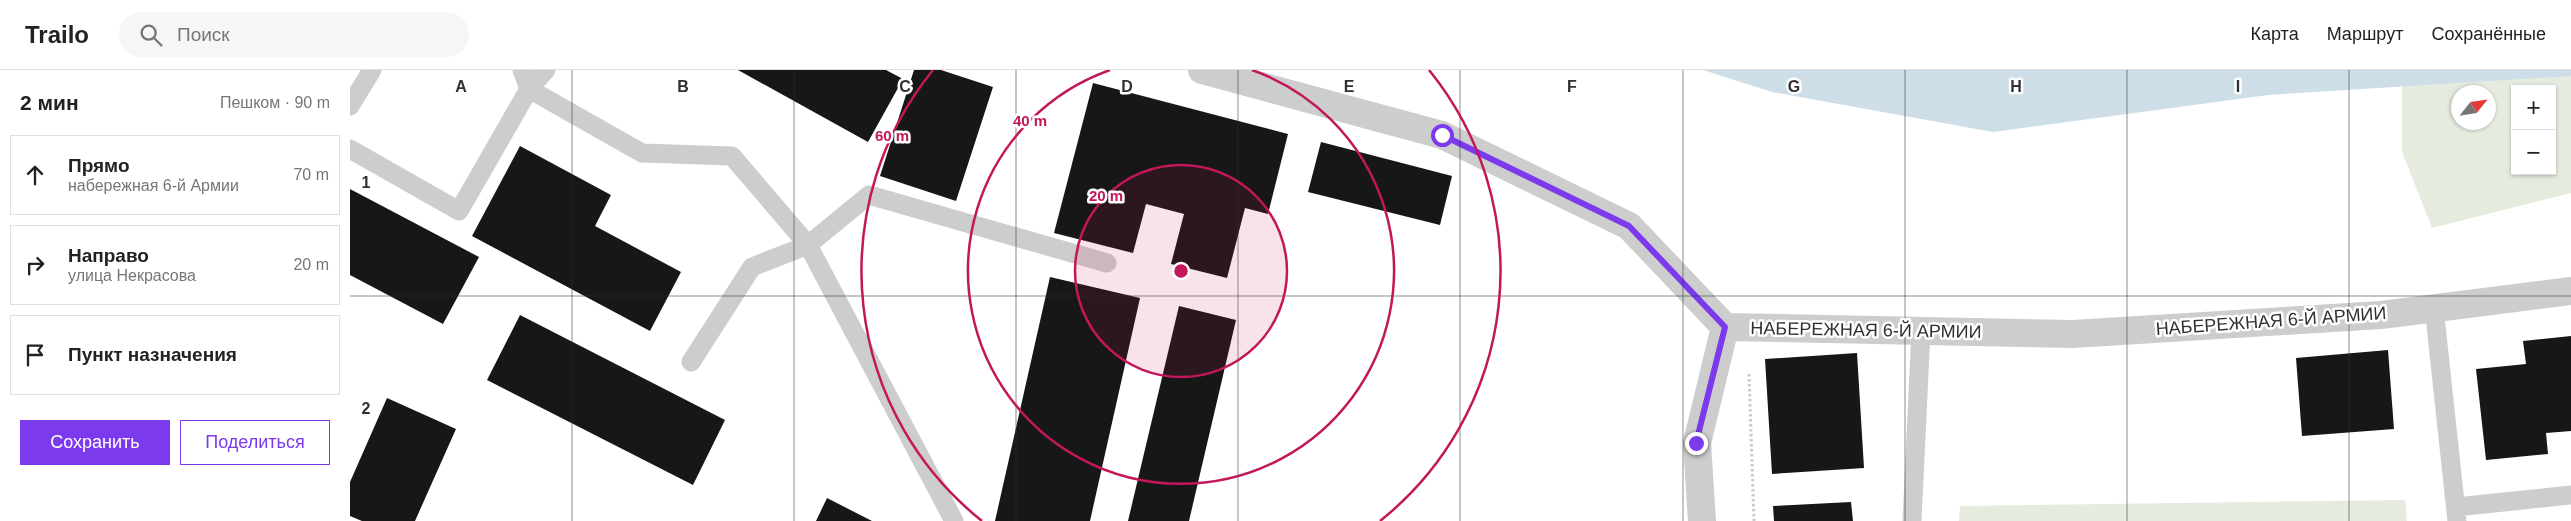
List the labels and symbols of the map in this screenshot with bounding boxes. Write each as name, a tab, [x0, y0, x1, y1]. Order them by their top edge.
text: A	[455, 78, 467, 95]
text: B	[677, 78, 689, 95]
text: C	[899, 78, 911, 95]
text: D	[1121, 78, 1133, 95]
text: E	[1344, 78, 1355, 95]
text: F	[1567, 78, 1577, 95]
text: G	[1788, 78, 1800, 95]
text: H	[2010, 78, 2022, 95]
text: I	[2236, 78, 2240, 95]
north arrow	[2451, 85, 2496, 130]
text: 40 m	[1013, 112, 1047, 129]
route start	[1431, 124, 1454, 147]
text: 60 m	[875, 127, 909, 144]
text: 1	[362, 174, 371, 191]
text: 20 m	[1089, 187, 1123, 204]
centre of rings	[1172, 262, 1190, 280]
street label: НАБЕРЕЖНАЯ 6-Й АРМИИ	[2155, 302, 2387, 339]
street label: НАБЕРЕЖНАЯ 6-Й АРМИИ	[1750, 317, 1982, 342]
text: 2	[362, 400, 371, 417]
route end	[1685, 432, 1708, 455]

